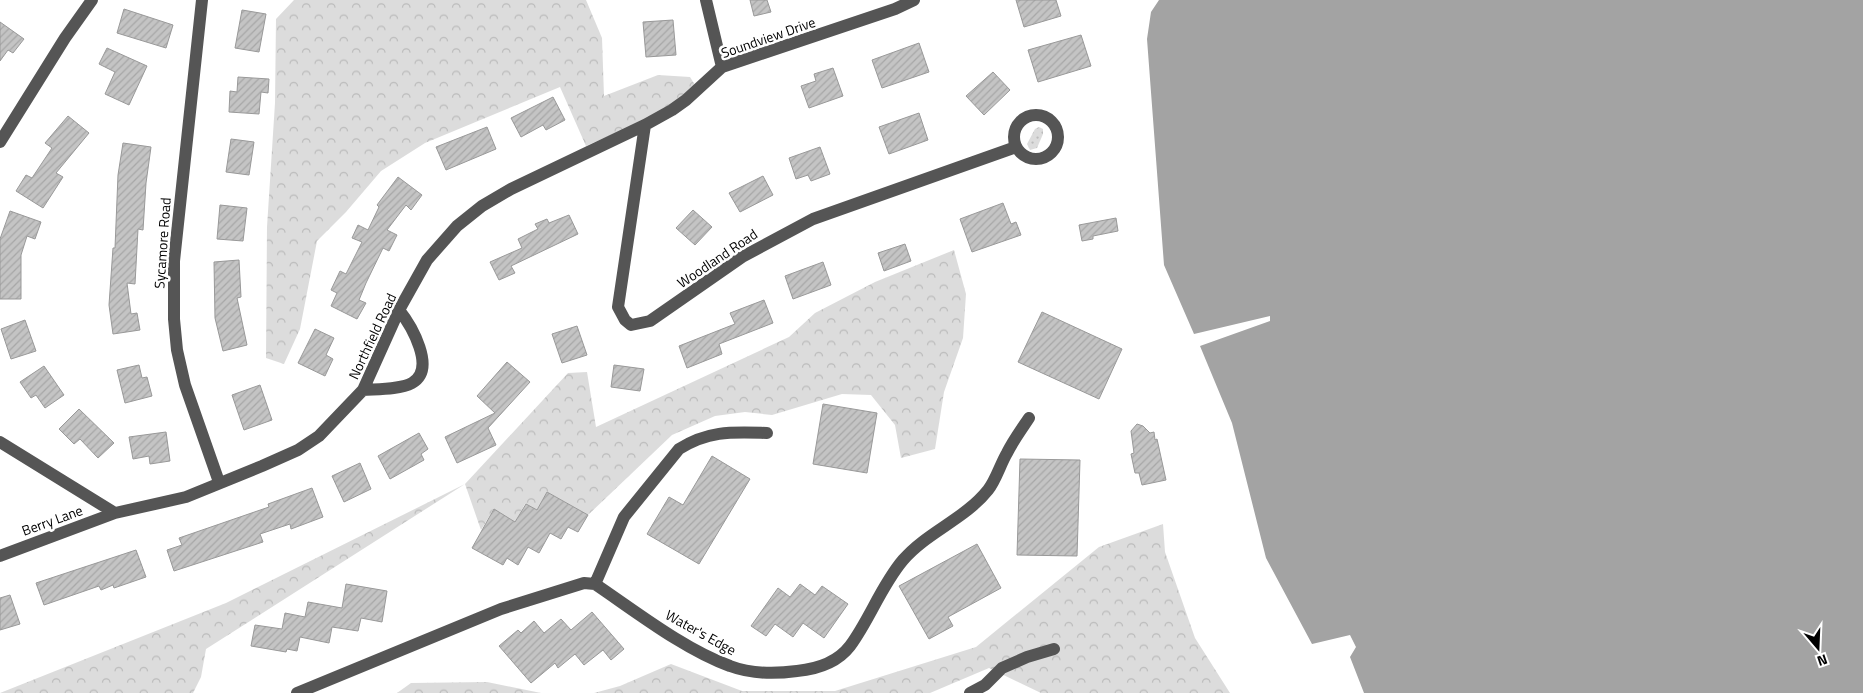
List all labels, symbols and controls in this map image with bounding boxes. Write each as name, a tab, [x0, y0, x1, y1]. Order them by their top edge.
street label: Soundview Drive	[718, 11, 818, 63]
street label: Sycamore Road	[148, 197, 176, 289]
street label: Woodland Road	[673, 223, 761, 293]
street label: Northfield Road	[343, 289, 401, 383]
street label: Berry Lane	[19, 499, 85, 541]
street label: Water's Edge	[662, 604, 740, 660]
north arrow	[1793, 623, 1843, 673]
text: N	[1814, 649, 1830, 672]

